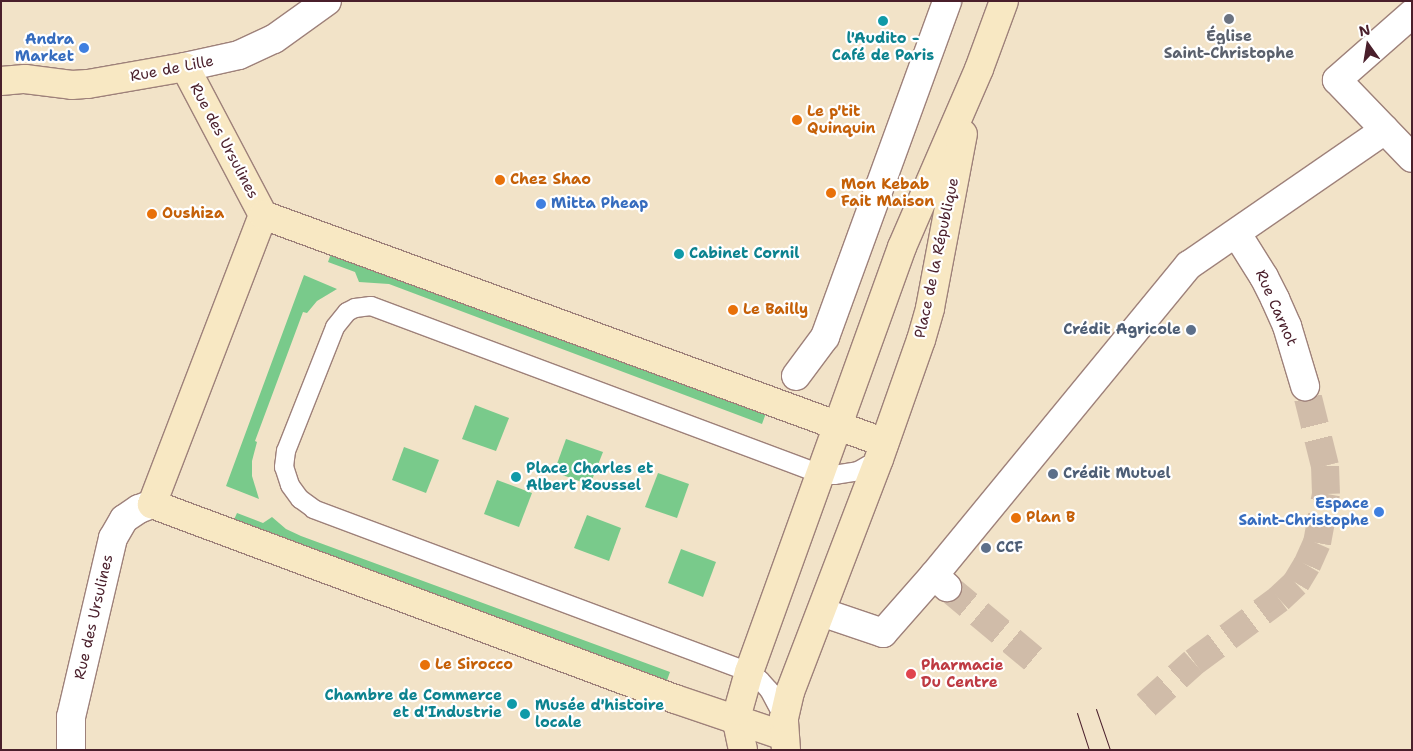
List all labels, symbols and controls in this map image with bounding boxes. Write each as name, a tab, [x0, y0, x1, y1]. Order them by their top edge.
marker: Église Saint-Christophe	[1223, 13, 1235, 25]
marker: l'Audito - Café de Paris	[877, 15, 889, 27]
north arrow	[1343, 20, 1393, 70]
text: N	[1357, 20, 1372, 40]
place label: Église Saint-Christophe	[1164, 27, 1294, 62]
place label: l'Audito - Café de Paris	[832, 29, 934, 64]
place label: Andra Market	[15, 30, 74, 65]
marker: Andra Market	[78, 42, 90, 54]
street label: Rue de Lille	[129, 52, 215, 86]
street label: Rue des Ursulines	[186, 80, 262, 202]
place label: Le p'tit Quinquin	[807, 102, 875, 137]
marker: Le p'tit Quinquin	[791, 114, 803, 126]
place label: Chez Shao	[510, 171, 591, 189]
marker: Chez Shao	[494, 174, 506, 186]
place label: Mon Kebab Fait Maison	[841, 175, 934, 210]
street label: Place de la République	[911, 176, 963, 340]
marker: Mon Kebab Fait Maison	[825, 187, 837, 199]
place label: Mitta Pheap	[551, 195, 648, 213]
marker: Mitta Pheap	[535, 198, 547, 210]
place label: Oushiza	[162, 205, 224, 223]
marker: Oushiza	[146, 208, 158, 220]
place label: Cabinet Cornil	[689, 245, 799, 263]
marker: Cabinet Cornil	[673, 248, 685, 260]
street label: Rue Carnot	[1251, 267, 1301, 349]
place label: Le Bailly	[743, 301, 808, 319]
marker: Le Bailly	[727, 304, 739, 316]
place label: Crédit Agricole	[1063, 321, 1181, 339]
marker: Crédit Agricole	[1185, 324, 1197, 336]
place label: Place Charles et Albert Roussel	[526, 459, 653, 494]
place label: Crédit Mutuel	[1063, 465, 1171, 483]
marker: Crédit Mutuel	[1047, 468, 1059, 480]
marker: Place Charles et Albert Roussel	[510, 471, 522, 483]
place label: Espace Saint-Christophe	[1238, 494, 1369, 529]
marker: Espace Saint-Christophe	[1373, 506, 1385, 518]
place label: Plan B	[1026, 509, 1075, 527]
marker: Plan B	[1010, 512, 1022, 524]
place label: CCF	[996, 539, 1023, 557]
marker: CCF	[980, 542, 992, 554]
street label: Rue des Ursulines	[71, 553, 117, 681]
place label: Le Sirocco	[435, 656, 513, 674]
place label: Pharmacie Du Centre	[921, 656, 1003, 691]
marker: Le Sirocco	[419, 659, 431, 671]
marker: Pharmacie Du Centre	[905, 668, 917, 680]
place label: Chambre de Commerce et d'Industrie	[325, 686, 502, 721]
place label: Musée d'histoire locale	[535, 696, 664, 731]
marker: Chambre de Commerce et d'Industrie	[506, 698, 518, 710]
marker: Musée d'histoire locale	[519, 708, 531, 720]

